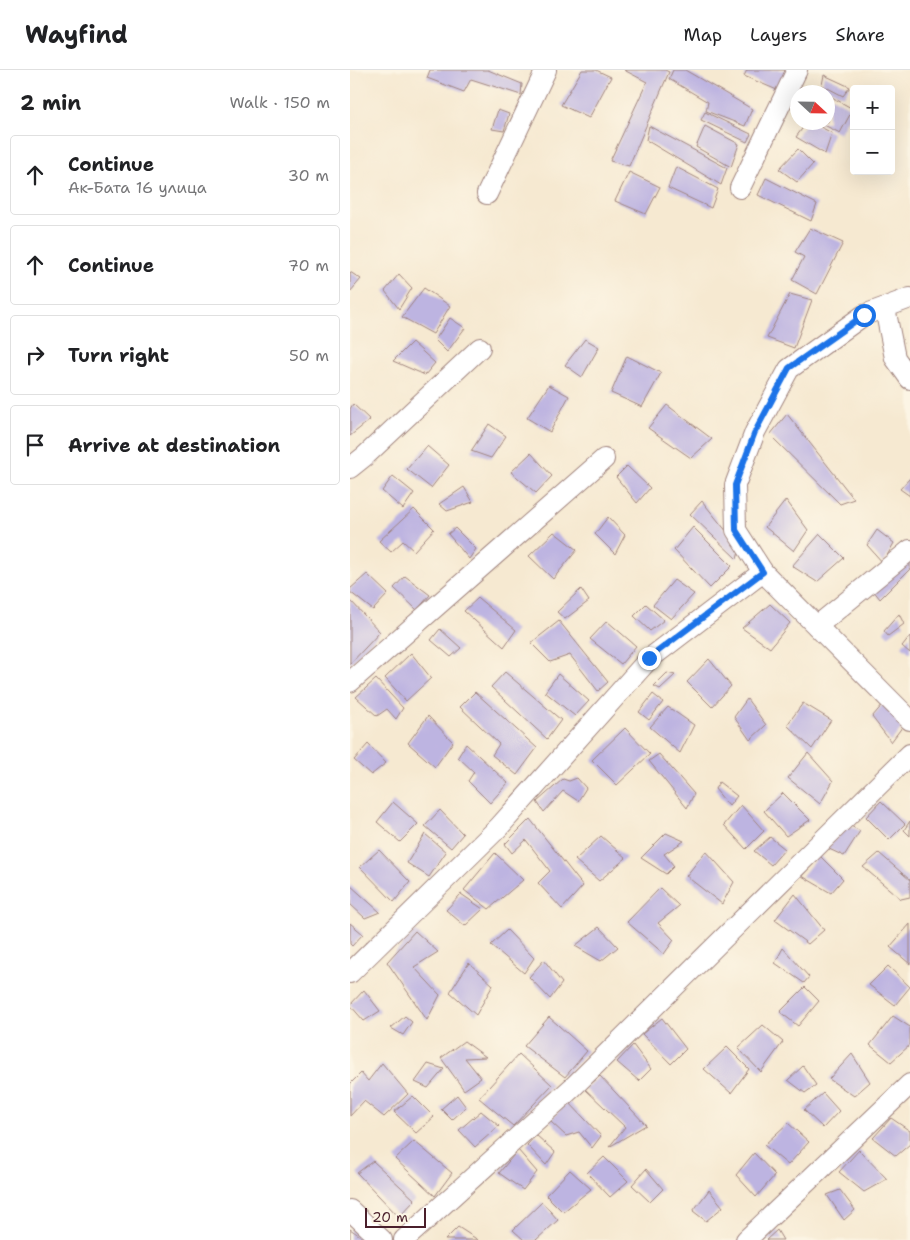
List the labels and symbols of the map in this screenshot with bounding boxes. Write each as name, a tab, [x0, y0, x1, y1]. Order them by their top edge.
north arrow	[790, 85, 835, 130]
route start	[853, 304, 876, 327]
route end	[638, 647, 661, 670]
scale bar	[365, 1205, 426, 1228]

